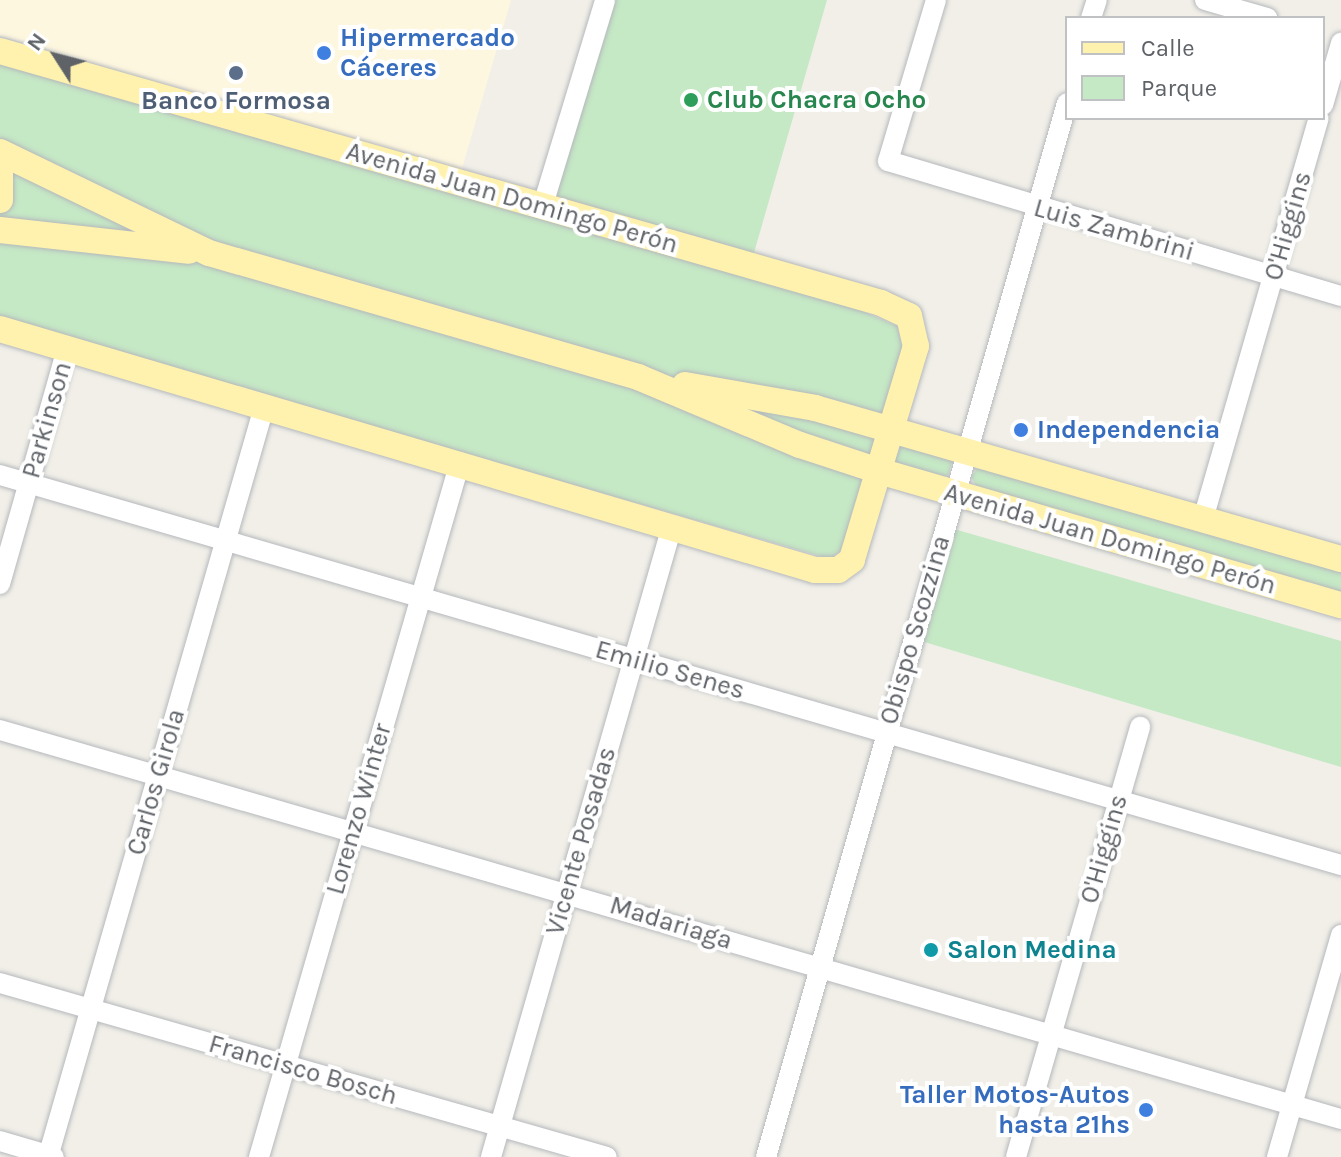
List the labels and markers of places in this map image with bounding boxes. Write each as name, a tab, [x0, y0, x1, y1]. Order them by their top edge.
place label: Hipermercado Cáceres	[340, 22, 515, 84]
marker: Hipermercado Cáceres	[315, 44, 333, 62]
marker: Banco Formosa	[227, 64, 245, 82]
place label: Club Chacra Ocho	[707, 84, 926, 116]
place label: Banco Formosa	[141, 85, 331, 117]
marker: Club Chacra Ocho	[682, 91, 700, 109]
place label: Independencia	[1037, 414, 1220, 446]
marker: Independencia	[1012, 421, 1030, 439]
place label: Salon Medina	[947, 934, 1117, 966]
marker: Salon Medina	[922, 941, 940, 959]
place label: Taller Motos-Autos hasta 21hs	[900, 1079, 1130, 1140]
marker: Taller Motos-Autos hasta 21hs	[1137, 1101, 1155, 1119]

